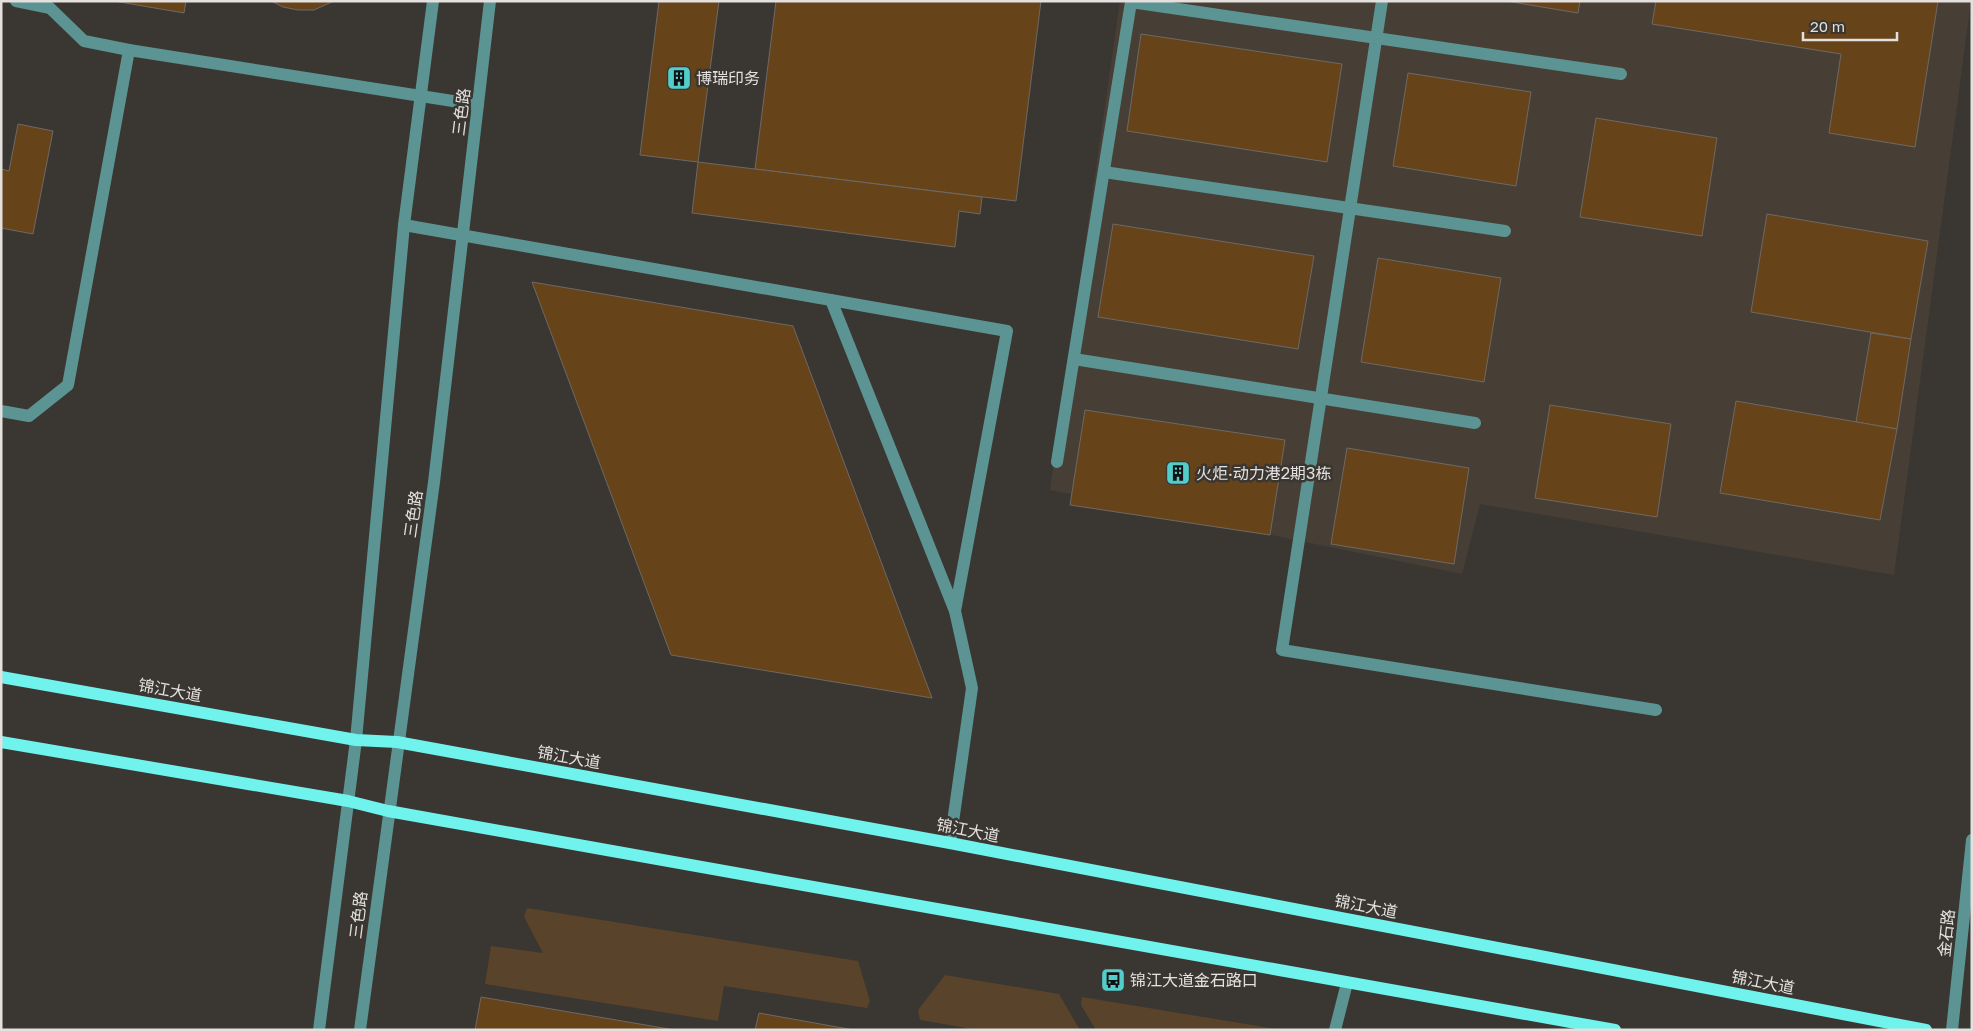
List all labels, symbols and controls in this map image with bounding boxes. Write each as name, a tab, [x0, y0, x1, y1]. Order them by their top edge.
scale bar	[1803, 10, 1897, 42]
text: 20 m	[1810, 17, 1845, 35]
building icon: 博瑞印务	[666, 65, 692, 91]
place label: 博瑞印务	[696, 68, 760, 88]
street label: 三色路	[448, 87, 474, 137]
building icon: 火炬·动力港2期3栋	[1165, 460, 1191, 486]
place label: 火炬·动力港2期3栋	[1196, 463, 1331, 483]
street label: 三色路	[400, 489, 426, 539]
street label: 锦江大道	[137, 675, 203, 705]
street label: 锦江大道	[536, 742, 602, 772]
street label: 锦江大道	[935, 814, 1001, 846]
street label: 三色路	[345, 890, 371, 940]
street label: 锦江大道	[1333, 890, 1399, 922]
street label: 金石路	[1934, 908, 1958, 958]
street label: 锦江大道	[1730, 966, 1796, 998]
bus stop icon: 锦江大道金石路口	[1100, 967, 1126, 993]
place label: 锦江大道金石路口	[1130, 970, 1258, 990]

